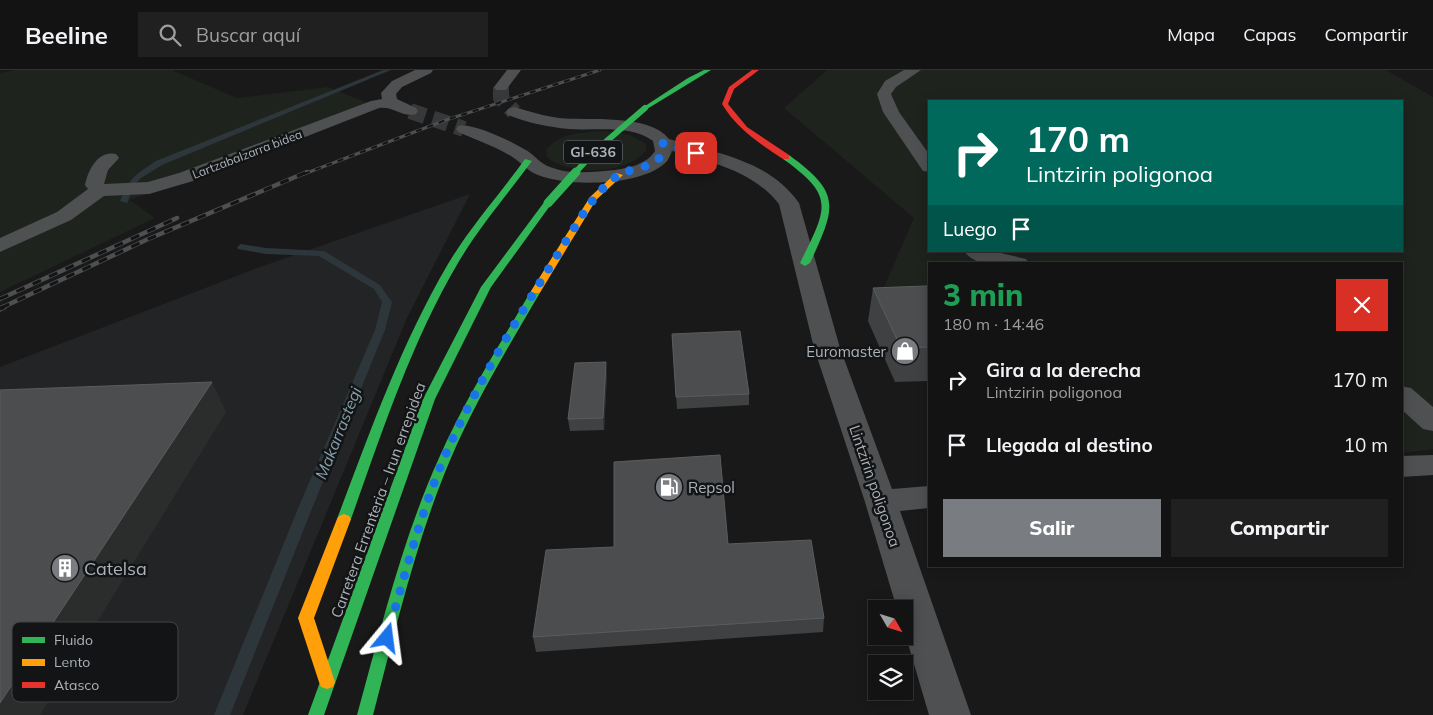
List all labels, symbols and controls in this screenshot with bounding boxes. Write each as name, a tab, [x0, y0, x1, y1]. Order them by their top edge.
search box	[138, 12, 488, 57]
text: Beeline	[25, 20, 108, 50]
icon: search	[156, 21, 184, 49]
text: Buscar aquí	[196, 23, 300, 47]
text: Mapa	[1167, 23, 1215, 46]
text: Capas	[1243, 23, 1297, 46]
text: Compartir	[1325, 23, 1408, 46]
text: 170 m	[1026, 117, 1130, 161]
icon: right	[943, 120, 1008, 185]
street label: Lartzabalzarra bidea	[190, 126, 304, 182]
pin	[675, 132, 717, 174]
icon: arrive	[682, 139, 710, 167]
road number: GI-636	[564, 140, 622, 164]
text: Lintzirin poligonoa	[1026, 160, 1213, 188]
icon: arrive	[1007, 215, 1035, 243]
text: Luego	[943, 217, 997, 241]
text: 3 min	[943, 276, 1023, 314]
button: close	[1336, 279, 1388, 331]
text: 180 m · 14:46	[943, 314, 1044, 334]
shop icon: Euromaster	[890, 336, 920, 366]
place label: Euromaster	[806, 342, 887, 361]
text: Gira a la derecha	[986, 358, 1141, 382]
icon: right	[943, 366, 971, 394]
text: 170 m	[1332, 368, 1388, 392]
street label: Carretera Errenteria – Irun errepidea	[326, 380, 430, 620]
text: Lintzirin poligonoa	[986, 382, 1122, 402]
water label: Makarrastegi	[310, 384, 366, 482]
street label: Lintzirin poligonoa	[845, 423, 905, 549]
icon: arrive	[943, 431, 971, 459]
text: Llegada al destino	[986, 433, 1153, 457]
text: 10 m	[1344, 433, 1388, 457]
fuel station icon: Repsol	[654, 472, 684, 502]
place label: Repsol	[688, 478, 735, 497]
button: Salir	[943, 499, 1161, 557]
button: Compartir	[1171, 499, 1388, 557]
building icon: Catelsa	[50, 553, 80, 583]
place label: Catelsa	[84, 557, 147, 580]
north arrow	[868, 600, 912, 645]
map controls	[868, 600, 913, 700]
position arrow	[360, 611, 412, 663]
legend	[12, 622, 178, 702]
text: Fluido	[54, 631, 93, 649]
text: Lento	[54, 653, 90, 671]
button: layers	[868, 655, 913, 700]
text: Atasco	[54, 676, 99, 694]

